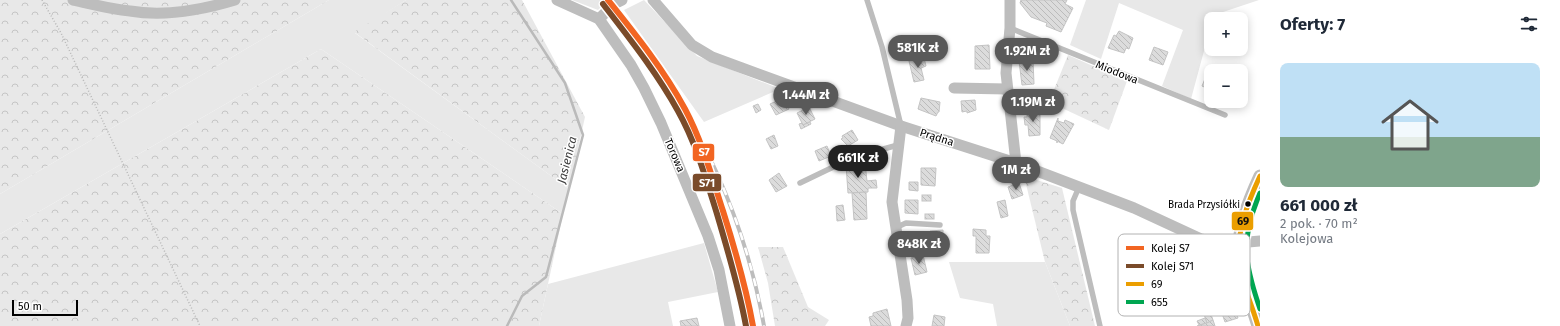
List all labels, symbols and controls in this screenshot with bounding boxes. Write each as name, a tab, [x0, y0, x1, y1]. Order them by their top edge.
map controls	[1204, 12, 1248, 108]
button: +	[1204, 12, 1248, 56]
icon: filters	[1518, 13, 1540, 35]
text: Oferty: 7	[1280, 14, 1345, 35]
pin: 581K zł	[881, 35, 955, 69]
pin: 1.92M zł	[986, 38, 1068, 72]
text: 581K zł	[897, 40, 939, 55]
text: 1.92M zł	[1004, 43, 1050, 58]
street label: Miodowa	[1094, 58, 1140, 87]
button: −	[1204, 64, 1248, 108]
pin: 1.44M zł	[765, 82, 847, 116]
text: 1.44M zł	[782, 87, 830, 102]
pin: 1.19M zł	[992, 89, 1074, 123]
icon: home	[1374, 89, 1446, 161]
text: 1.19M zł	[1011, 94, 1055, 109]
street label: Prądna	[918, 126, 956, 149]
water label: Jasienica	[554, 135, 580, 186]
street label: Torowa	[662, 136, 687, 174]
line badge: S7	[692, 143, 715, 162]
pin: 661K zł	[821, 145, 895, 179]
text: S7	[698, 146, 710, 159]
text: 661K zł	[837, 150, 879, 165]
pin: 1M zł	[988, 157, 1044, 191]
text: 1M zł	[1001, 162, 1031, 177]
line badge: S71	[692, 173, 722, 192]
text: S71	[699, 177, 715, 190]
text: 661 000 zł	[1280, 195, 1358, 216]
place label: Brada Przysiółki	[1168, 199, 1240, 211]
marker: Brada Przysiółki	[1243, 199, 1253, 209]
line badge: 69	[1231, 211, 1254, 231]
text: 69	[1237, 215, 1249, 228]
text: 2 pok. · 70 m²	[1280, 216, 1358, 231]
pin: 848K zł	[882, 231, 956, 265]
text: Kolejowa	[1280, 231, 1333, 246]
legend	[1118, 234, 1250, 316]
text: 848K zł	[897, 236, 941, 251]
text: Kolej S7	[1151, 242, 1190, 255]
text: Kolej S71	[1151, 260, 1194, 273]
text: 69	[1151, 278, 1163, 291]
text: 655	[1151, 296, 1168, 309]
scale bar	[12, 298, 78, 317]
text: 50 m	[18, 300, 42, 313]

